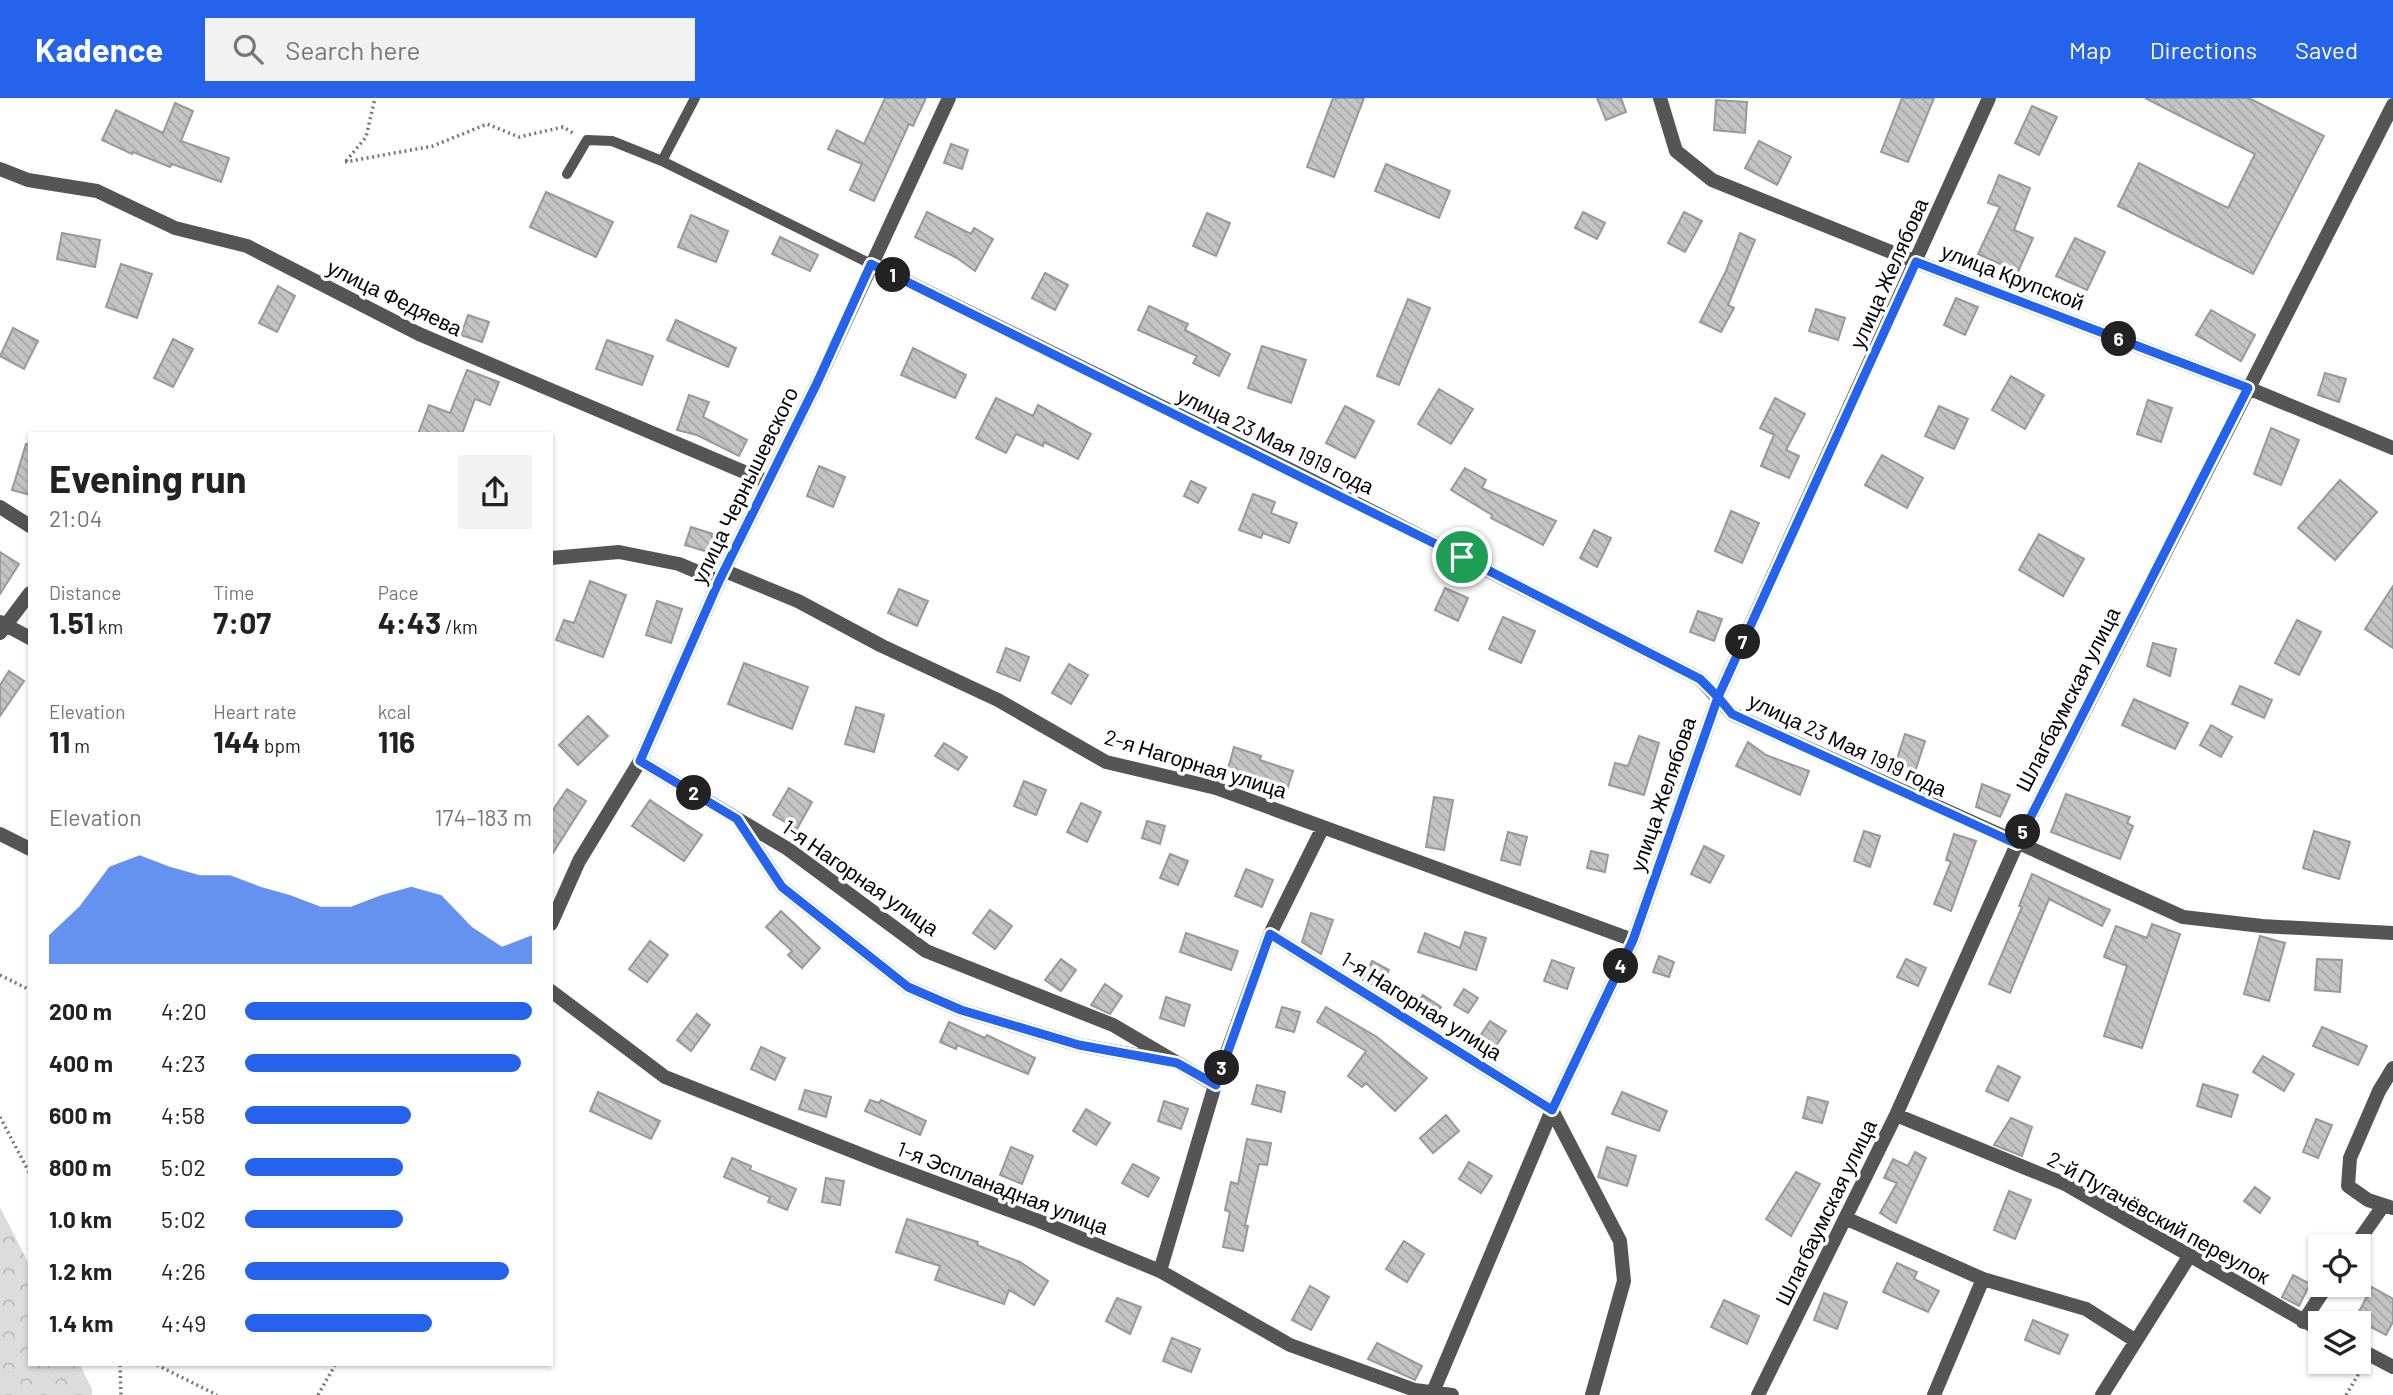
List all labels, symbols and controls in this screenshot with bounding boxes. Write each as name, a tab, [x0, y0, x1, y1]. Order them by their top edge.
search box	[205, 18, 695, 81]
text: Kadence	[35, 29, 163, 69]
icon: search	[229, 30, 267, 68]
text: Search here	[285, 34, 420, 65]
text: Map	[2069, 35, 2112, 64]
text: Directions	[2150, 35, 2257, 64]
text: Saved	[2295, 35, 2358, 64]
street label: улица Желябова	[1844, 194, 1932, 352]
street label: улица Крупской	[1938, 237, 2088, 315]
street label: улица Федяева	[323, 254, 467, 341]
pin: 1	[876, 258, 910, 292]
text: 1	[889, 263, 896, 286]
pin: 6	[2102, 322, 2136, 356]
text: 6	[2113, 327, 2124, 350]
street label: улица 23 Мая 1919 года	[1174, 381, 1379, 499]
street label: улица Чернышевского	[685, 382, 803, 588]
text: Evening run	[49, 455, 247, 501]
button: share	[458, 455, 532, 529]
text: 21:04	[49, 504, 103, 532]
pin	[1432, 527, 1492, 587]
icon: arrive	[1443, 538, 1481, 576]
text: Distance	[49, 581, 121, 604]
text: Time	[213, 581, 254, 604]
text: Pace	[378, 581, 419, 604]
street label: Шлагбаумская улица	[2010, 602, 2125, 795]
text: 1.51	[49, 604, 94, 640]
text: 7:07	[213, 604, 271, 640]
text: 4:43	[378, 604, 441, 640]
text: km	[94, 615, 123, 638]
text: /km	[441, 615, 478, 638]
pin: 7	[1726, 624, 1760, 660]
text: 7	[1738, 630, 1747, 653]
street label: улица 23 Мая 1919 года	[1745, 687, 1951, 801]
text: Elevation	[49, 700, 126, 723]
text: Heart rate	[213, 700, 297, 723]
text: kcal	[378, 700, 411, 723]
street label: улица Желябова	[1624, 713, 1700, 875]
text: 11	[49, 723, 70, 759]
text: 144	[213, 723, 260, 759]
text: 116	[378, 723, 415, 759]
street label: 2-я Нагорная улица	[1102, 723, 1290, 803]
text: m	[70, 734, 90, 757]
text: bpm	[260, 734, 301, 757]
pin: 2	[676, 776, 712, 810]
text: 2	[688, 781, 699, 804]
text: Elevation	[49, 803, 142, 831]
text: 174–183 m	[435, 803, 532, 831]
street label: 1-я Нагорная улица	[778, 814, 944, 941]
pin: 5	[2006, 814, 2040, 850]
text: 5	[2017, 820, 2028, 843]
street label: 1-я Нагорная улица	[1337, 945, 1507, 1065]
pin: 4	[1604, 948, 1638, 984]
text: 4	[1615, 954, 1626, 977]
text: 200 m	[49, 997, 112, 1025]
text: 4:20	[161, 997, 207, 1025]
text: 400 m	[49, 1049, 113, 1077]
text: 4:23	[161, 1049, 206, 1077]
pin: 3	[1204, 1051, 1240, 1086]
text: 3	[1216, 1056, 1227, 1079]
text: 600 m	[49, 1101, 111, 1129]
text: 4:58	[161, 1101, 205, 1129]
street label: Шлагбаумская улица	[1769, 1115, 1881, 1309]
street label: 1-я Эспланадная улица	[894, 1135, 1112, 1239]
street label: 2-й Пугачёвский переулок	[2044, 1145, 2275, 1289]
text: 800 m	[49, 1153, 111, 1181]
text: 5:02	[161, 1153, 206, 1181]
text: 1.0 km	[49, 1205, 112, 1233]
text: 5:02	[161, 1205, 206, 1233]
map controls	[2308, 1234, 2371, 1374]
button: locate	[2308, 1234, 2371, 1297]
text: 1.2 km	[49, 1257, 112, 1285]
text: 4:26	[161, 1257, 206, 1285]
text: 1.4 km	[49, 1309, 113, 1337]
text: 4:49	[161, 1309, 206, 1337]
button: layers	[2308, 1311, 2371, 1374]

